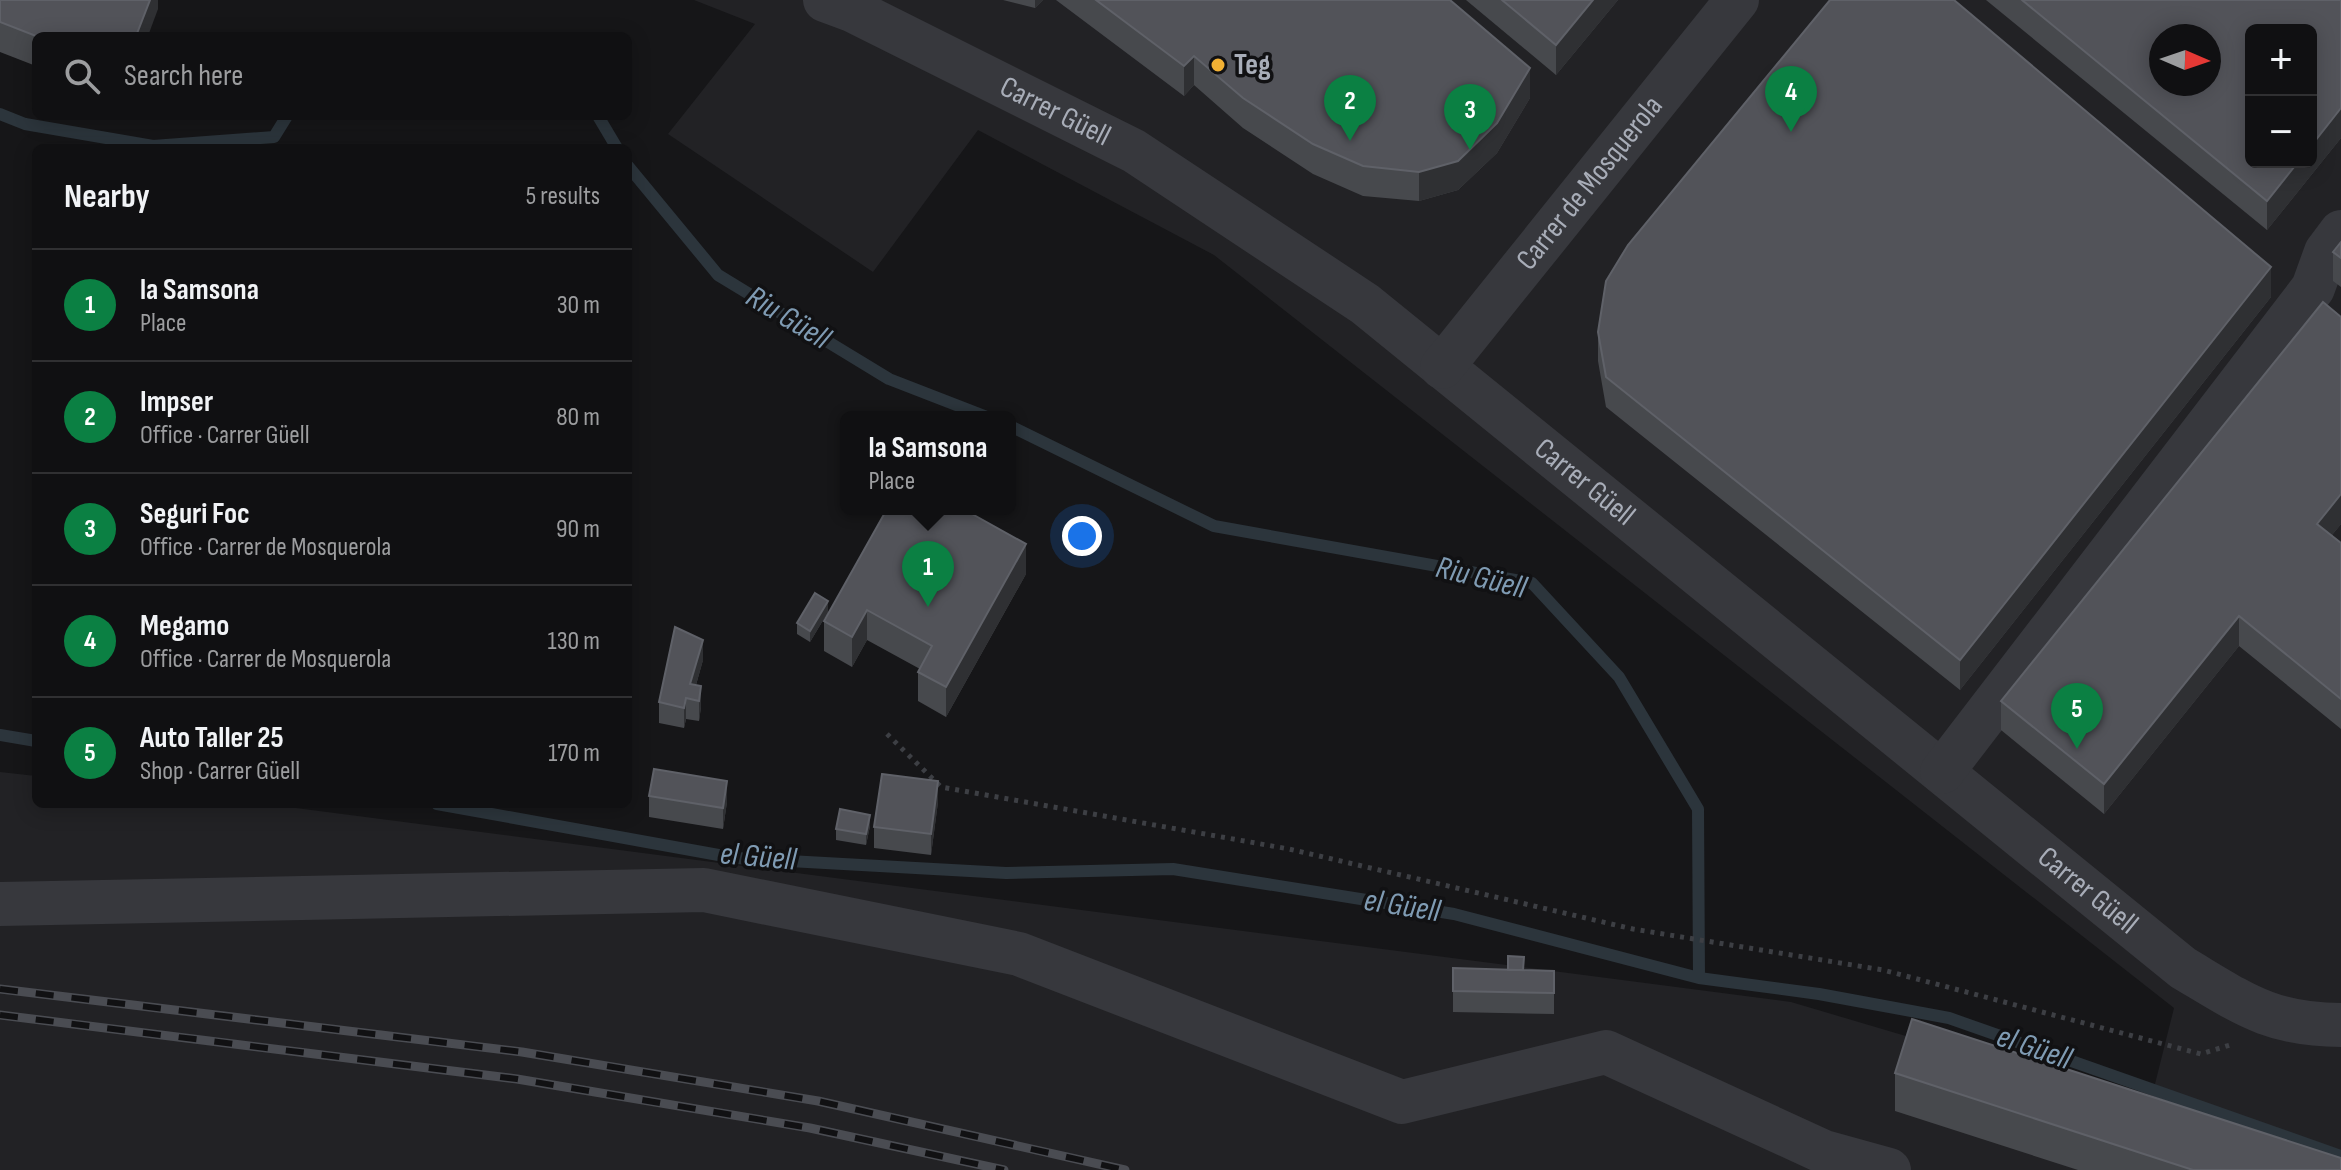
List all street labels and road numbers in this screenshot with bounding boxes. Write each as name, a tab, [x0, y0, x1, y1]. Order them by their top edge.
street label: Carrer Güell	[994, 69, 1116, 154]
street label: Carrer de Mosquerola	[1509, 89, 1671, 277]
street label: Carrer Güell	[1527, 431, 1642, 534]
street label: Carrer Güell	[2030, 839, 2145, 942]

